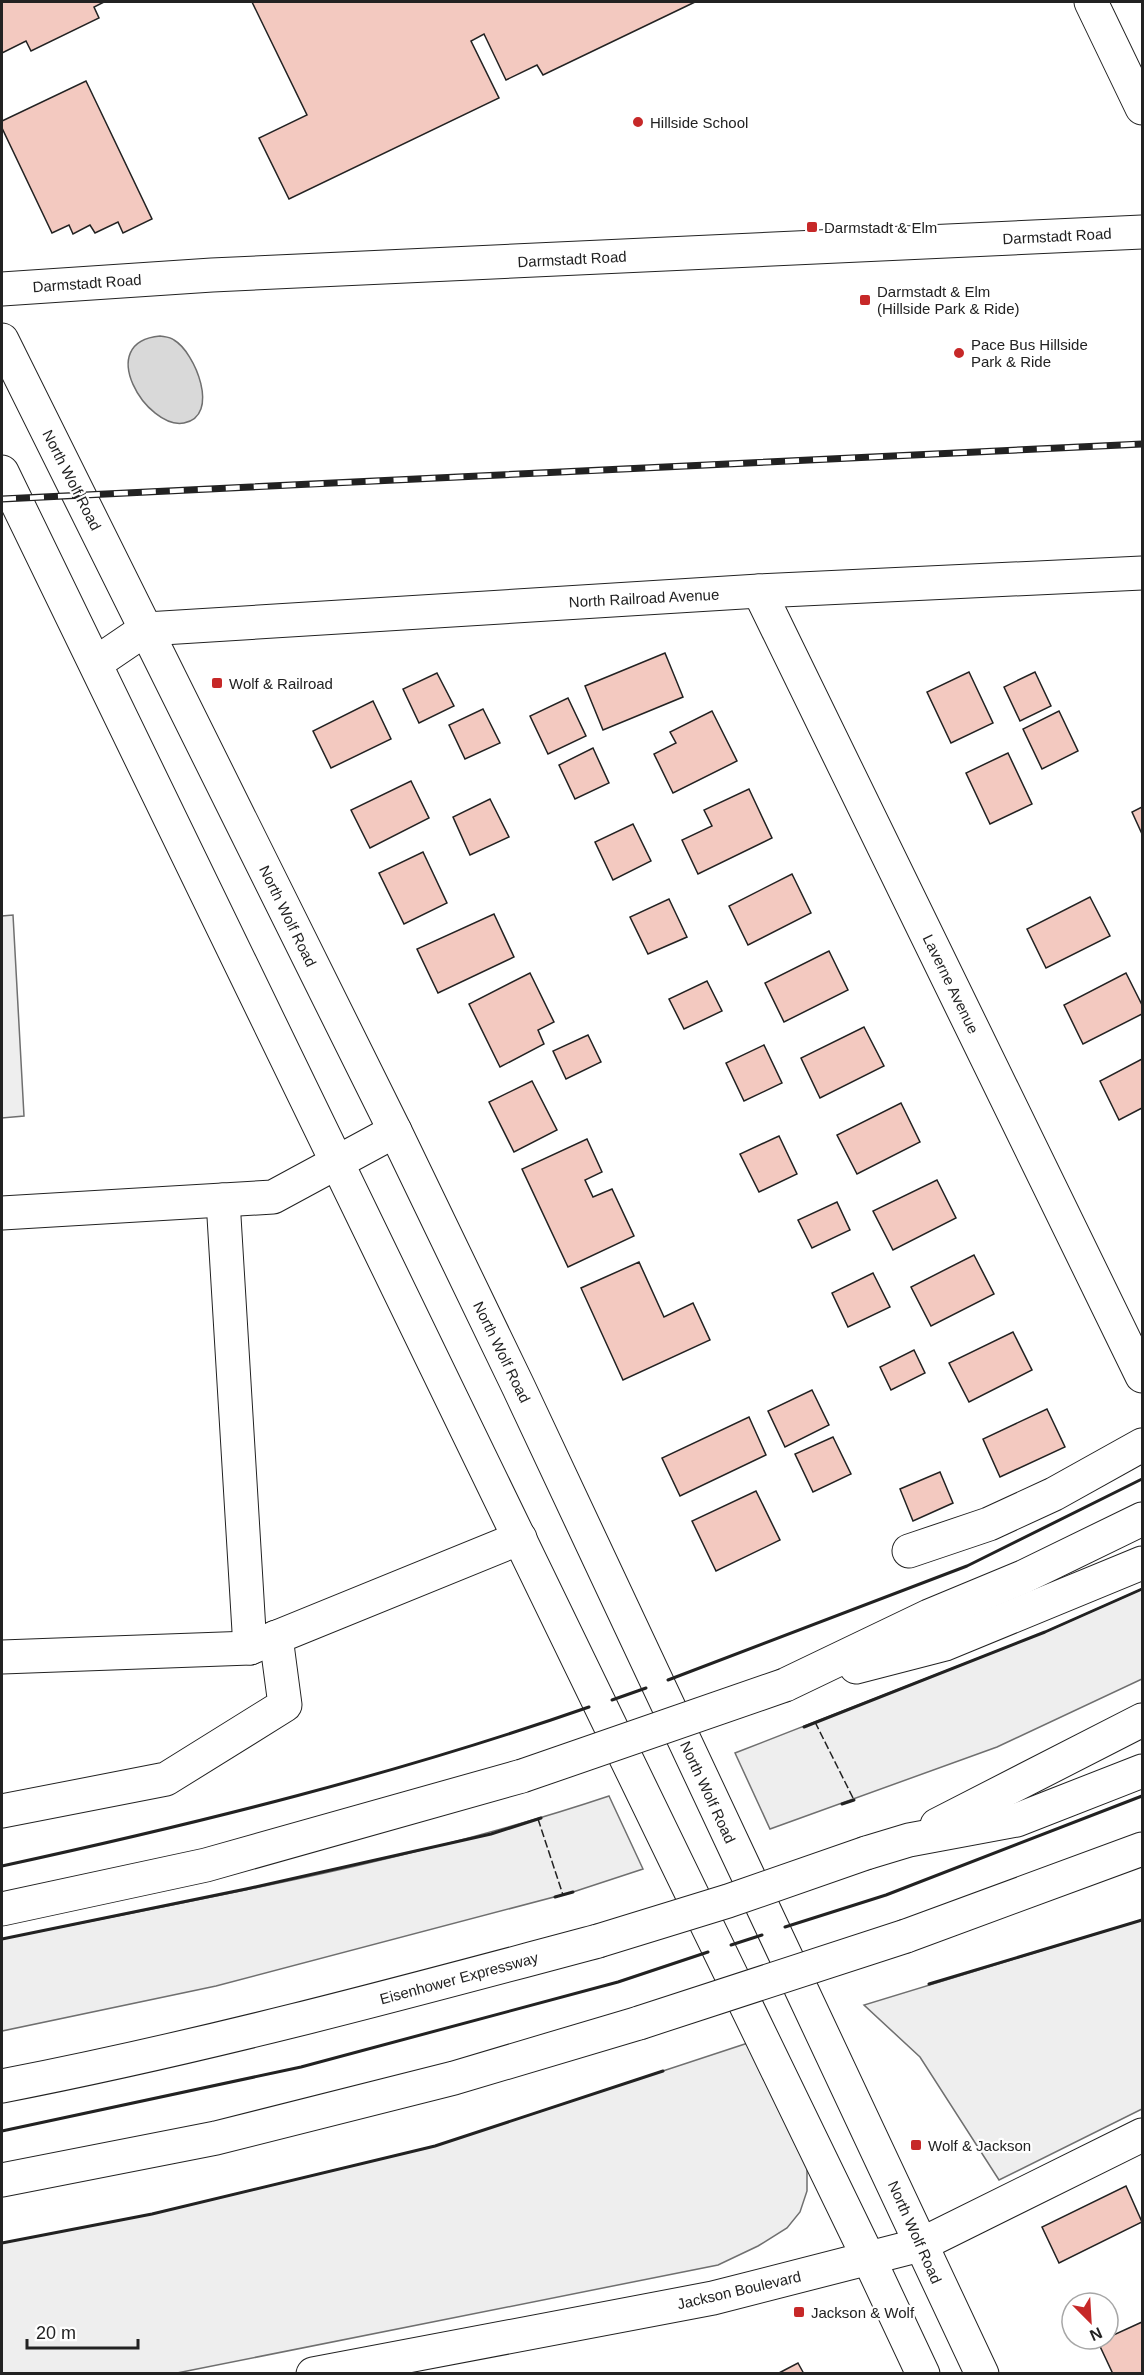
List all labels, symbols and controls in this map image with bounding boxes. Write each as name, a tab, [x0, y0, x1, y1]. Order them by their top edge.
place label: Hillside School	[650, 114, 748, 131]
marker: Hillside School	[631, 115, 645, 129]
place label: Darmstadt & Elm	[824, 219, 937, 236]
marker: Darmstadt & Elm	[805, 220, 819, 234]
street label: Darmstadt Road	[1002, 225, 1112, 247]
street label: Darmstadt Road	[517, 248, 627, 270]
street label: Darmstadt Road	[32, 271, 142, 295]
place label: Darmstadt & Elm (Hillside Park & Ride)	[877, 283, 1020, 317]
marker: Darmstadt & Elm (Hillside Park & Ride)	[858, 293, 872, 307]
place label: Pace Bus Hillside Park & Ride	[971, 336, 1088, 370]
marker: Pace Bus Hillside Park & Ride	[952, 346, 966, 360]
street label: North Wolf Road	[39, 427, 105, 533]
street label: North Railroad Avenue	[568, 586, 720, 610]
place label: Wolf & Railroad	[229, 675, 333, 692]
marker: Wolf & Railroad	[210, 676, 224, 690]
street label: North Wolf Road	[256, 863, 320, 969]
street label: Laverne Avenue	[920, 932, 982, 1036]
street label: North Wolf Road	[470, 1299, 534, 1405]
street label: North Wolf Road	[677, 1738, 739, 1846]
street label: Eisenhower Expressway	[378, 1949, 541, 2007]
place label: Wolf & Jackson	[928, 2137, 1031, 2154]
marker: Wolf & Jackson	[909, 2138, 923, 2152]
street label: North Wolf Road	[885, 2178, 945, 2286]
street label: Jackson Boulevard	[675, 2267, 803, 2313]
north arrow	[1060, 2291, 1120, 2351]
place label: Jackson & Wolf	[811, 2304, 915, 2321]
marker: Jackson & Wolf	[792, 2305, 806, 2319]
scale bar	[27, 2312, 138, 2350]
text: 20 m	[36, 2323, 76, 2343]
text: N	[1087, 2324, 1105, 2344]

